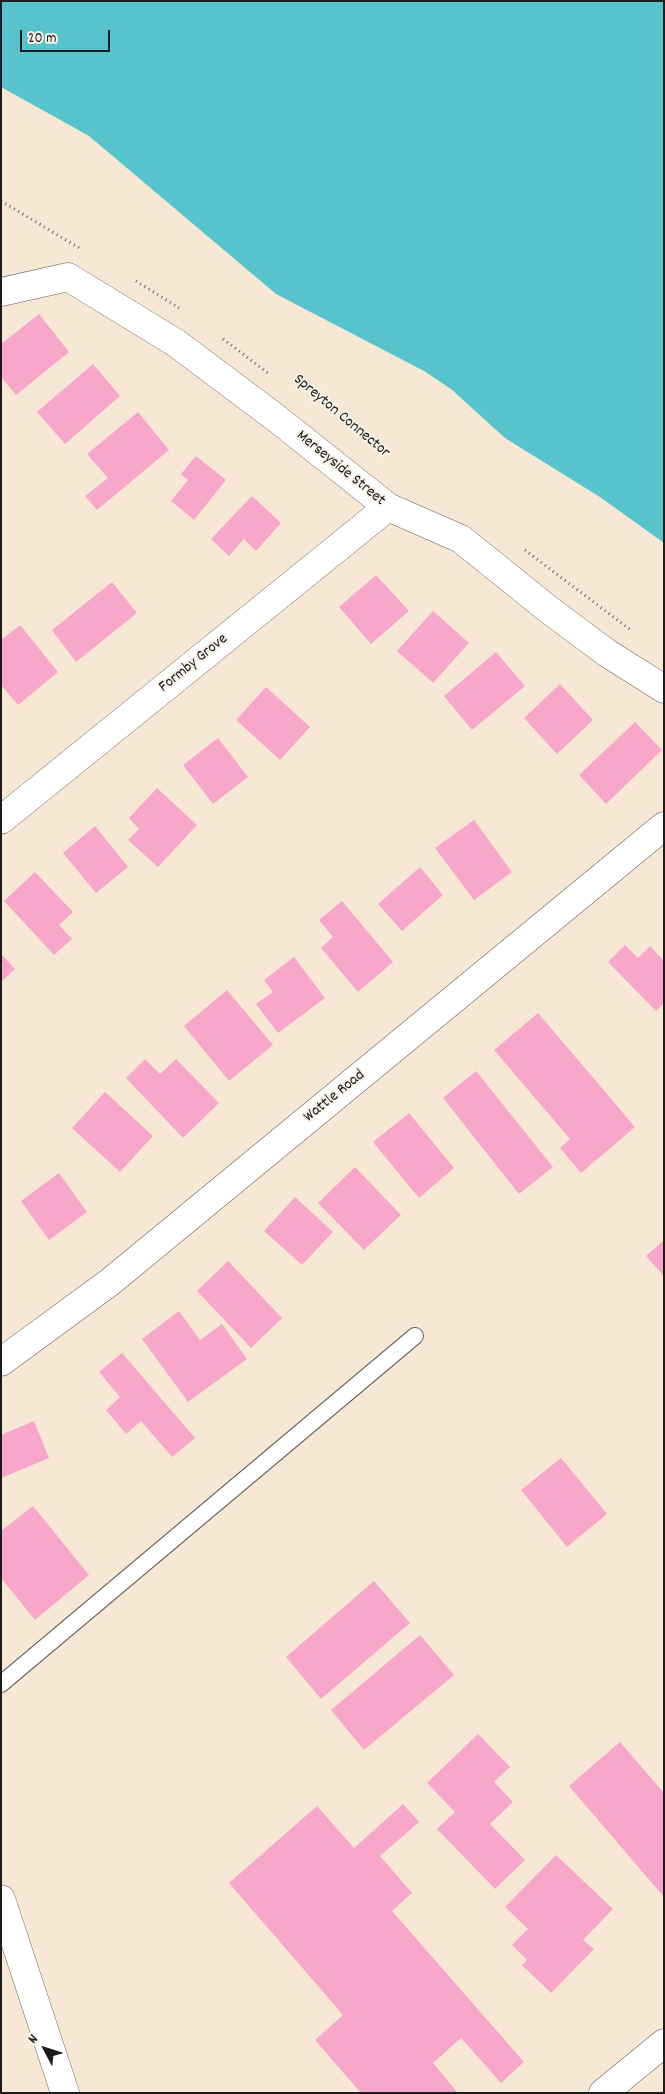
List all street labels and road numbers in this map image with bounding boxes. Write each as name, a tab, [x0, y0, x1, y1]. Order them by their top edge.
street label: Spreyton Connector	[289, 371, 393, 463]
street label: Merseyside Street	[291, 427, 389, 511]
street label: Formby Grove	[156, 630, 232, 698]
street label: Wattle Road	[301, 1067, 369, 1127]

